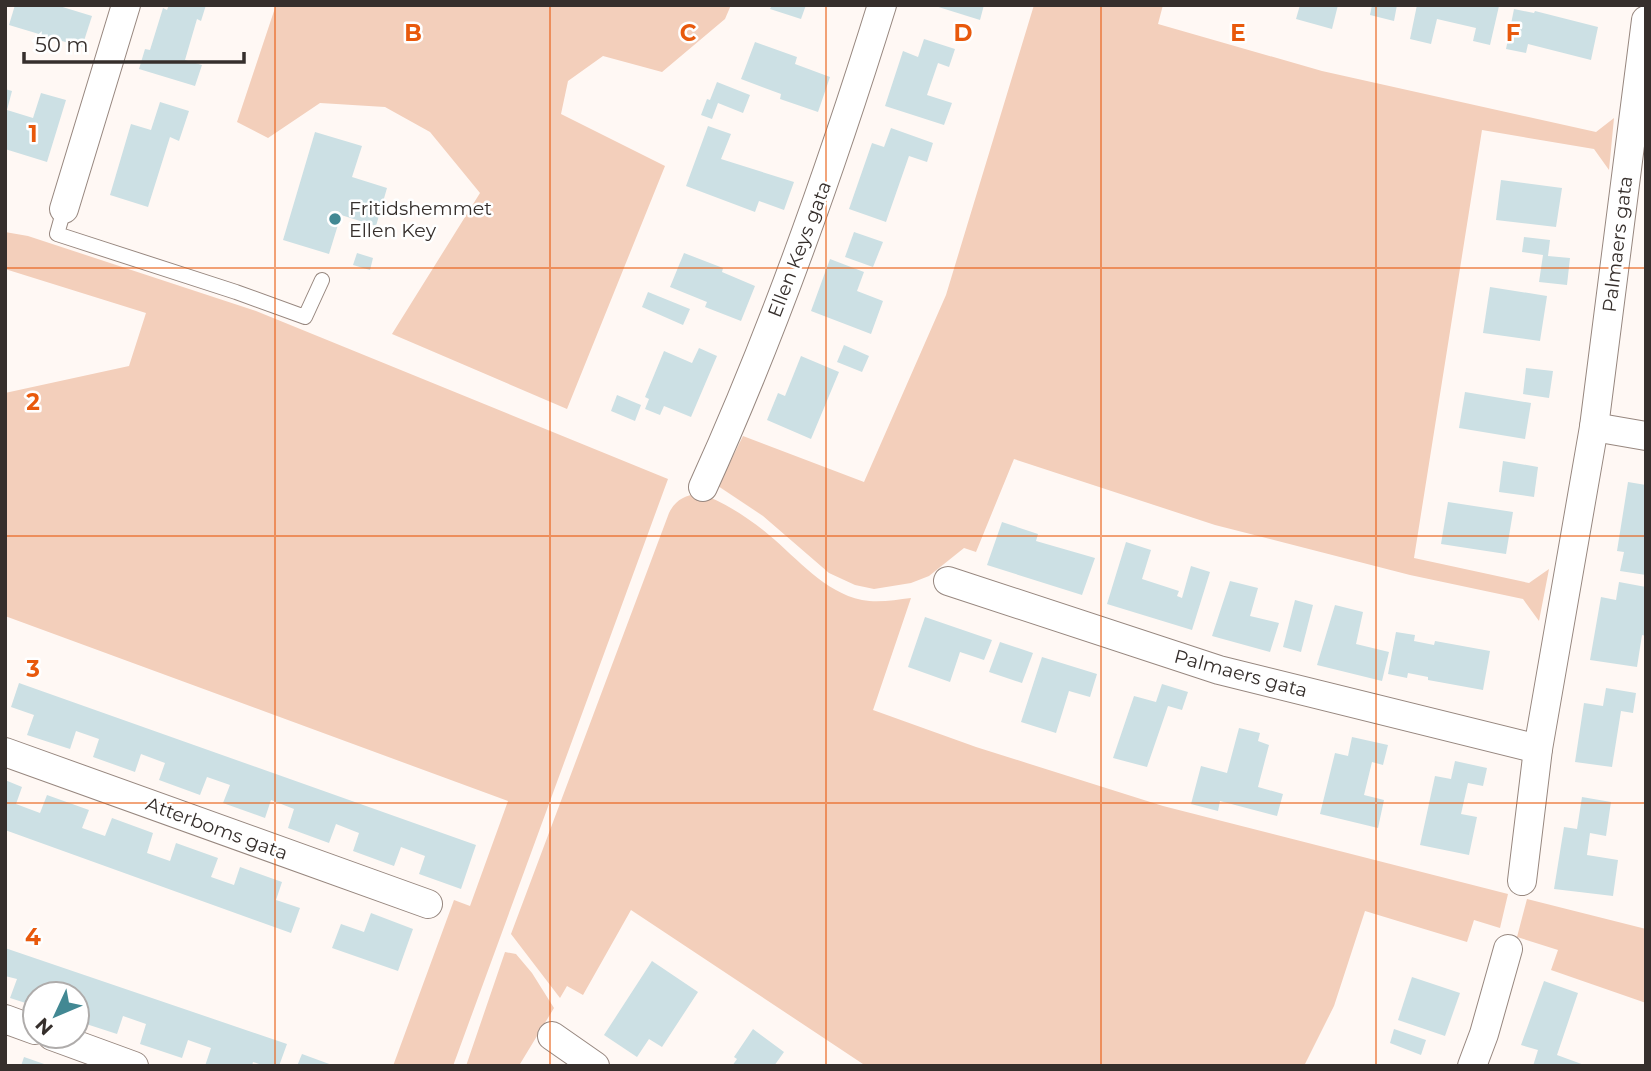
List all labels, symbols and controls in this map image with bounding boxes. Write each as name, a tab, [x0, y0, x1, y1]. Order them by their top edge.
text: B	[404, 19, 422, 47]
text: C	[680, 19, 697, 47]
text: D	[954, 19, 973, 47]
text: E	[1230, 19, 1246, 47]
text: F	[1506, 19, 1521, 47]
scale bar	[24, 21, 245, 65]
text: 50 m	[35, 32, 89, 57]
text: 1	[28, 120, 38, 148]
street label: Palmaers gata	[1598, 175, 1637, 314]
street label: Ellen Keys gata	[763, 178, 836, 320]
place label: Fritidshemmet Ellen Key	[349, 197, 492, 242]
marker: Fritidshemmet Ellen Key	[327, 211, 343, 227]
text: 2	[26, 388, 40, 416]
street label: Palmaers gata	[1172, 645, 1310, 702]
text: 3	[25, 655, 40, 683]
street label: Atterboms gata	[143, 792, 291, 865]
text: 4	[25, 923, 41, 951]
north arrow	[21, 980, 91, 1050]
text: N	[31, 1013, 58, 1040]

